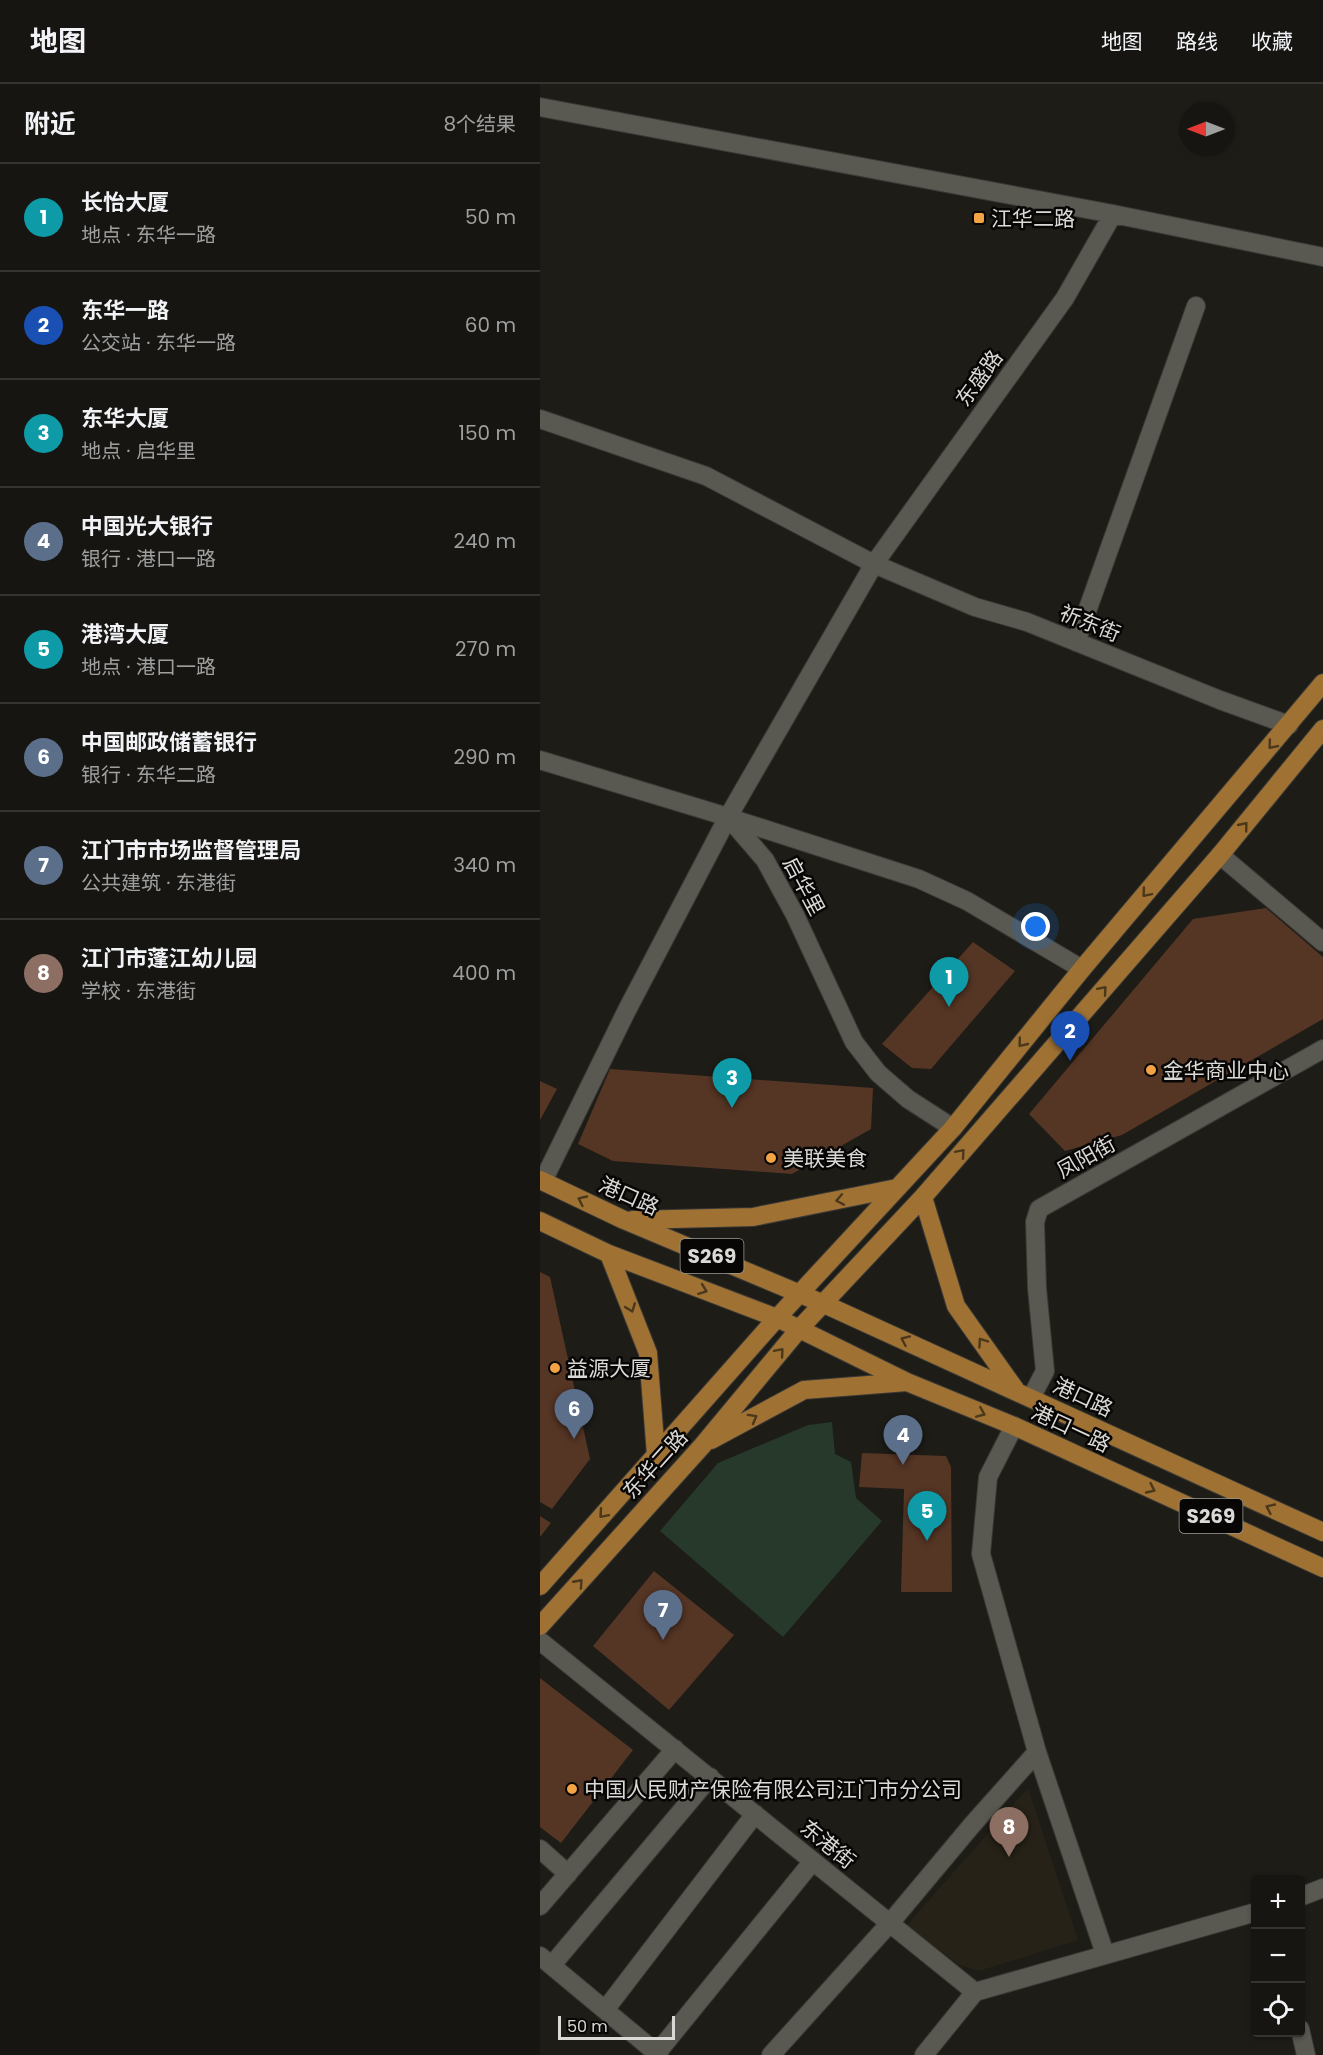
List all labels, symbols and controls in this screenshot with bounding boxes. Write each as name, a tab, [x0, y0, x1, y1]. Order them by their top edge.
text: 地图	[30, 22, 86, 61]
text: 地图	[1101, 27, 1143, 56]
text: 路线	[1176, 27, 1218, 56]
text: 收藏	[1251, 27, 1293, 56]
north arrow	[1179, 102, 1233, 156]
text: 附近	[24, 106, 76, 142]
text: 8个结果	[443, 110, 516, 138]
text: 长怡大厦	[81, 187, 169, 218]
text: 1	[40, 203, 47, 231]
text: 50 m	[465, 203, 516, 231]
place label: 江华二路	[991, 204, 1075, 233]
marker: 江华二路	[972, 211, 986, 225]
text: 地点 · 东华一路	[81, 221, 216, 249]
text: 东华一路	[81, 295, 169, 326]
text: 2	[38, 311, 49, 339]
text: 60 m	[465, 311, 516, 339]
text: 公交站 · 东华一路	[81, 329, 236, 357]
street label: 东盛路	[949, 344, 1009, 412]
text: 东华大厦	[81, 403, 169, 434]
text: 3	[37, 419, 50, 447]
text: 150 m	[459, 419, 516, 447]
text: 地点 · 启华里	[81, 437, 196, 465]
text: 中国光大银行	[81, 511, 213, 542]
text: 4	[37, 527, 50, 555]
text: 240 m	[453, 527, 516, 555]
text: 银行 · 港口一路	[81, 545, 216, 573]
street label: 祈东街	[1055, 598, 1125, 648]
text: 港湾大厦	[81, 619, 169, 650]
text: 5	[37, 635, 50, 663]
text: 270 m	[455, 635, 516, 663]
text: 地点 · 港口一路	[81, 653, 216, 681]
text: 中国邮政储蓄银行	[81, 727, 257, 758]
one-way arrow	[1269, 738, 1280, 749]
text: 6	[37, 743, 50, 771]
text: 290 m	[453, 743, 516, 771]
text: 银行 · 东华二路	[81, 761, 216, 789]
one-way arrow	[1236, 822, 1247, 833]
text: 江门市市场监督管理局	[81, 835, 301, 866]
text: 7	[38, 851, 49, 879]
text: 340 m	[453, 851, 516, 879]
street label: 启华里	[776, 851, 832, 921]
text: 公共建筑 · 东港街	[81, 869, 236, 897]
one-way arrow	[1143, 886, 1154, 897]
your location	[1021, 912, 1050, 941]
text: 江门市蓬江幼儿园	[81, 943, 257, 974]
pin: 1	[930, 958, 968, 1007]
text: 8	[37, 959, 50, 987]
text: 400 m	[452, 959, 516, 987]
text: 学校 · 东港街	[81, 977, 196, 1005]
one-way arrow	[1096, 986, 1107, 997]
pin: 2	[1050, 1012, 1090, 1061]
one-way arrow	[1018, 1037, 1029, 1048]
place label: 金华商业中心	[1163, 1056, 1289, 1085]
pin: 3	[712, 1058, 752, 1108]
marker: 金华商业中心	[1144, 1063, 1158, 1077]
street label: 凤阳街	[1051, 1129, 1121, 1185]
place label: 美联美食	[783, 1144, 867, 1173]
one-way arrow	[954, 1149, 965, 1160]
marker: 美联美食	[764, 1151, 778, 1165]
street label: 港口路	[594, 1170, 664, 1222]
one-way arrow	[835, 1193, 845, 1206]
one-way arrow	[578, 1195, 589, 1207]
road number: S269	[680, 1239, 744, 1273]
one-way arrow	[697, 1282, 708, 1295]
one-way arrow	[623, 1302, 636, 1313]
one-way arrow	[900, 1335, 911, 1347]
one-way arrow	[978, 1338, 989, 1349]
one-way arrow	[772, 1348, 783, 1359]
place label: 益源大厦	[567, 1354, 651, 1383]
marker: 益源大厦	[548, 1361, 562, 1375]
street label: 港口路	[1048, 1371, 1118, 1423]
pin: 6	[555, 1390, 594, 1439]
street label: 港口一路	[1027, 1397, 1115, 1459]
one-way arrow	[974, 1406, 985, 1418]
one-way arrow	[747, 1414, 757, 1425]
pin: 4	[884, 1416, 922, 1465]
street label: 东华二路	[616, 1423, 694, 1505]
one-way arrow	[1145, 1482, 1156, 1494]
pin: 5	[908, 1492, 946, 1541]
road number: S269	[1180, 1499, 1242, 1533]
one-way arrow	[1265, 1503, 1276, 1515]
one-way arrow	[599, 1507, 610, 1518]
one-way arrow	[572, 1579, 583, 1589]
pin: 7	[644, 1590, 682, 1640]
place label: 中国人民财产保险有限公司江门市分公司	[584, 1775, 962, 1804]
marker: 中国人民财产保险有限公司江门市分公司	[565, 1782, 579, 1796]
pin: 8	[990, 1808, 1028, 1857]
street label: 东港街	[794, 1813, 862, 1875]
map controls	[1251, 1875, 1305, 2037]
button: +	[1251, 1875, 1305, 1929]
button: −	[1251, 1929, 1305, 1983]
button: locate	[1251, 1983, 1305, 2037]
scale bar	[558, 2013, 675, 2040]
text: 50 m	[567, 2015, 608, 2038]

